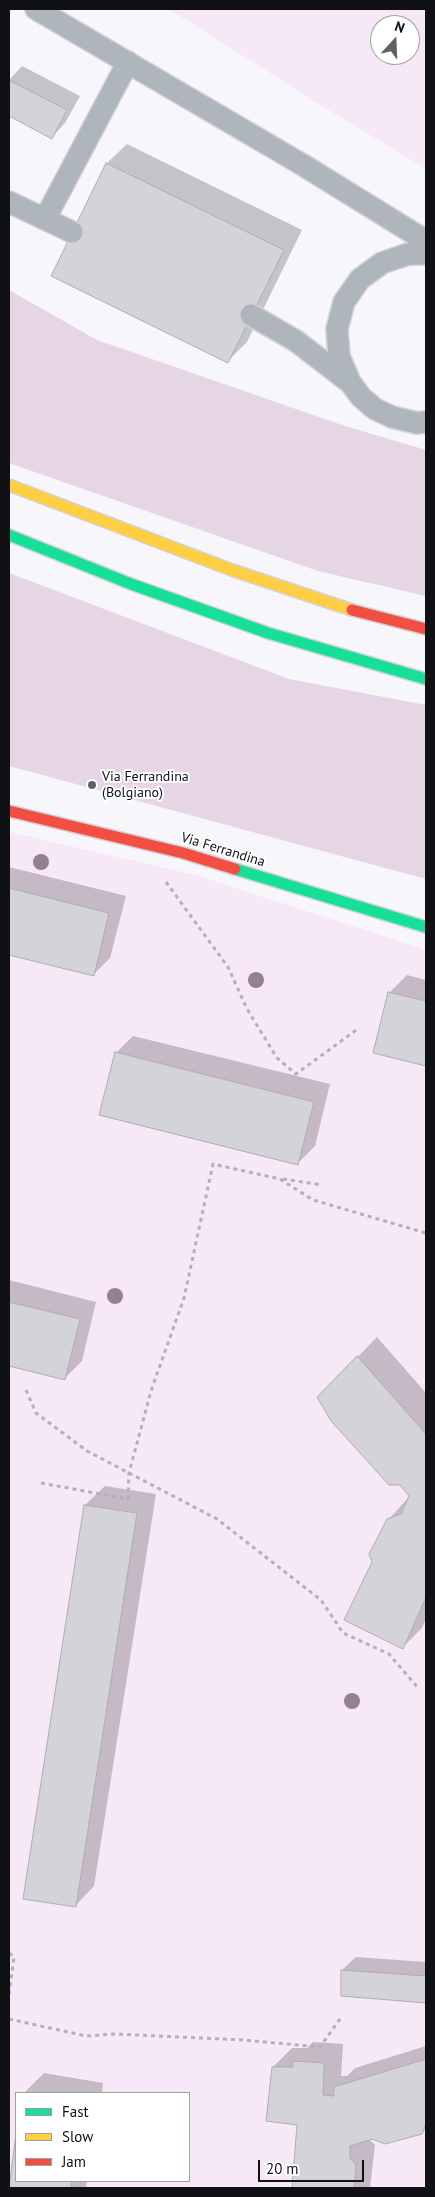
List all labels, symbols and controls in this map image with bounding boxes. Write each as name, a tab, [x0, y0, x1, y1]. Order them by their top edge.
north arrow	[370, 15, 420, 65]
text: N	[392, 17, 407, 37]
place label: Via Ferrandina (Bolgiano)	[102, 769, 189, 802]
marker: Via Ferrandina (Bolgiano)	[86, 779, 98, 791]
street label: Via Ferrandina	[179, 829, 267, 871]
legend	[15, 2092, 190, 2182]
text: Fast	[62, 2102, 89, 2121]
text: Slow	[62, 2127, 93, 2146]
scale bar	[260, 2150, 366, 2182]
text: Jam	[62, 2152, 86, 2171]
text: 20 m	[266, 2159, 299, 2178]

